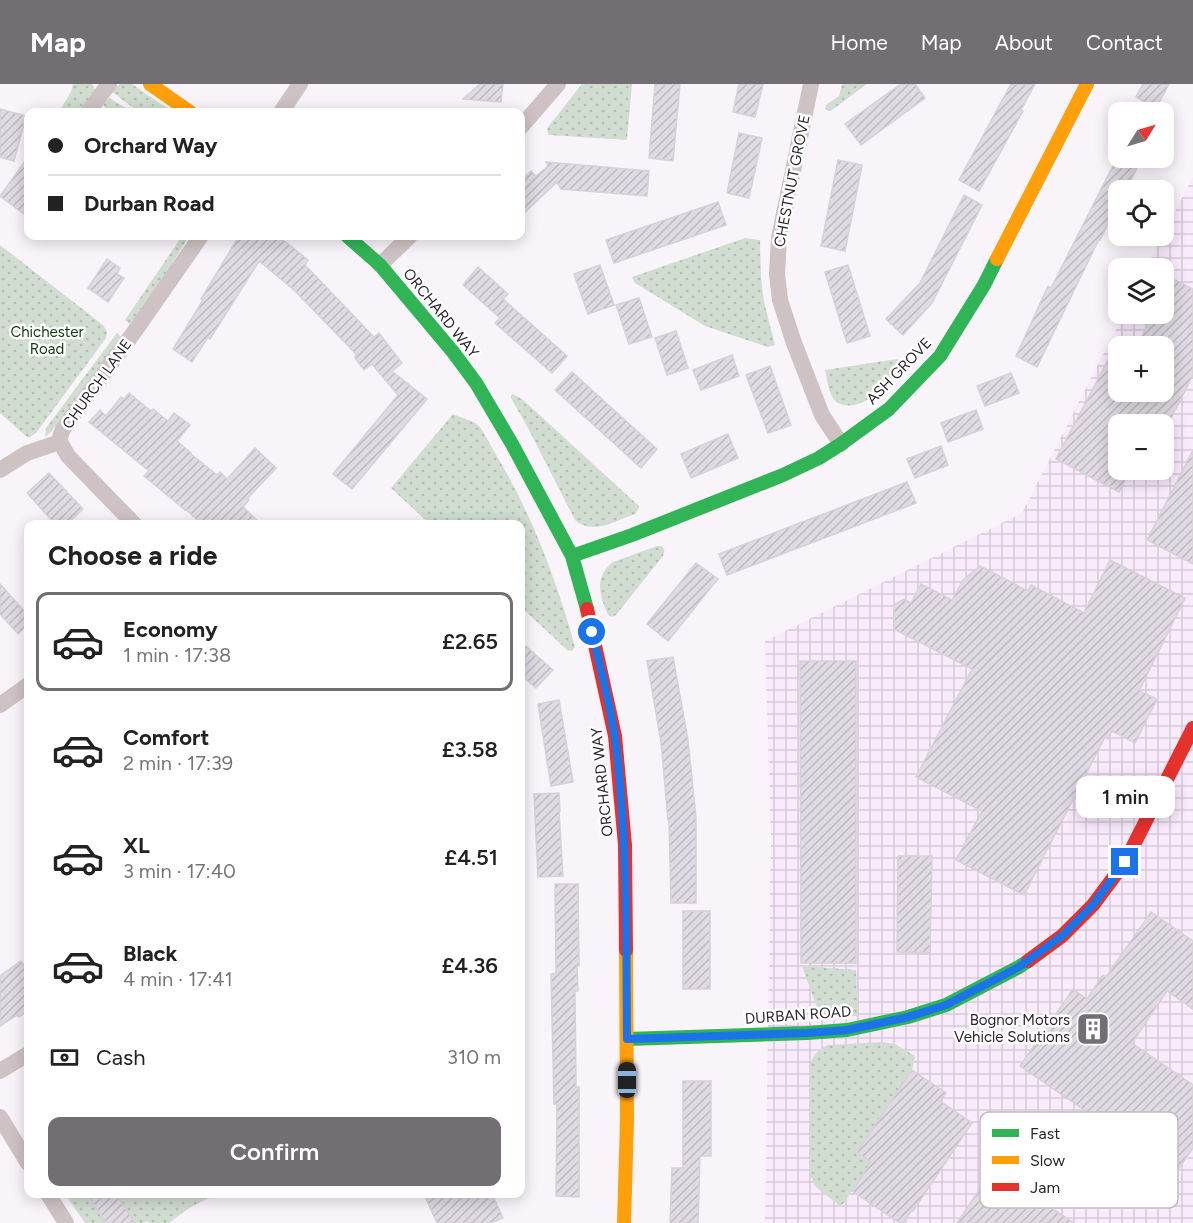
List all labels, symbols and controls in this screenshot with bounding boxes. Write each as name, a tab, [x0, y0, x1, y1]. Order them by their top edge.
text: Map	[30, 25, 86, 59]
text: Home	[831, 30, 888, 55]
text: Map	[921, 30, 962, 55]
text: About	[995, 30, 1053, 55]
text: Contact	[1086, 30, 1163, 55]
north arrow	[1108, 102, 1174, 168]
map controls	[1108, 102, 1174, 480]
street label: CHESTNUT GROVE	[770, 113, 814, 249]
text: Orchard Way	[84, 132, 217, 159]
button: locate	[1108, 180, 1174, 246]
text: Durban Road	[84, 190, 215, 217]
button: layers	[1108, 258, 1174, 324]
street label: ORCHARD WAY	[400, 265, 482, 361]
park label: Chichester Road	[10, 323, 84, 358]
street label: ASH GROVE	[863, 334, 935, 408]
street label: CHURCH LANE	[58, 336, 136, 432]
button: +	[1108, 336, 1174, 402]
button: −	[1108, 414, 1174, 480]
text: Choose a ride	[48, 539, 217, 572]
icon: car	[51, 615, 105, 669]
text: Economy	[123, 616, 218, 643]
route start	[578, 618, 605, 645]
text: £2.65	[442, 628, 498, 655]
text: 1 min · 17:38	[123, 643, 231, 667]
icon: car	[51, 723, 105, 777]
text: Comfort	[123, 724, 209, 751]
street label: ORCHARD WAY	[587, 727, 617, 837]
text: £3.58	[442, 736, 498, 763]
text: 2 min · 17:39	[123, 751, 233, 775]
callout: 1 min	[1076, 775, 1174, 817]
text: 1 min	[1102, 785, 1149, 809]
icon: car	[51, 831, 105, 885]
text: XL	[123, 832, 150, 859]
text: £4.51	[444, 844, 498, 871]
route end	[1111, 848, 1138, 875]
text: 3 min · 17:40	[123, 859, 236, 883]
icon: car	[51, 939, 105, 993]
text: Black	[123, 940, 177, 967]
text: £4.36	[441, 952, 498, 979]
text: 4 min · 17:41	[123, 967, 233, 991]
street label: DURBAN ROAD	[744, 1002, 852, 1028]
place label: Bognor Motors Vehicle Solutions	[954, 1011, 1070, 1046]
building icon: Bognor Motors Vehicle Solutions	[1075, 1011, 1111, 1047]
icon: cash	[48, 1041, 81, 1074]
text: Cash	[96, 1044, 146, 1071]
text: 310 m	[447, 1045, 501, 1069]
car	[618, 1062, 636, 1098]
legend	[980, 1112, 1178, 1208]
button: Confirm	[48, 1117, 501, 1186]
text: Fast	[1030, 1124, 1060, 1143]
text: Slow	[1030, 1151, 1065, 1170]
text: Jam	[1030, 1178, 1060, 1197]

